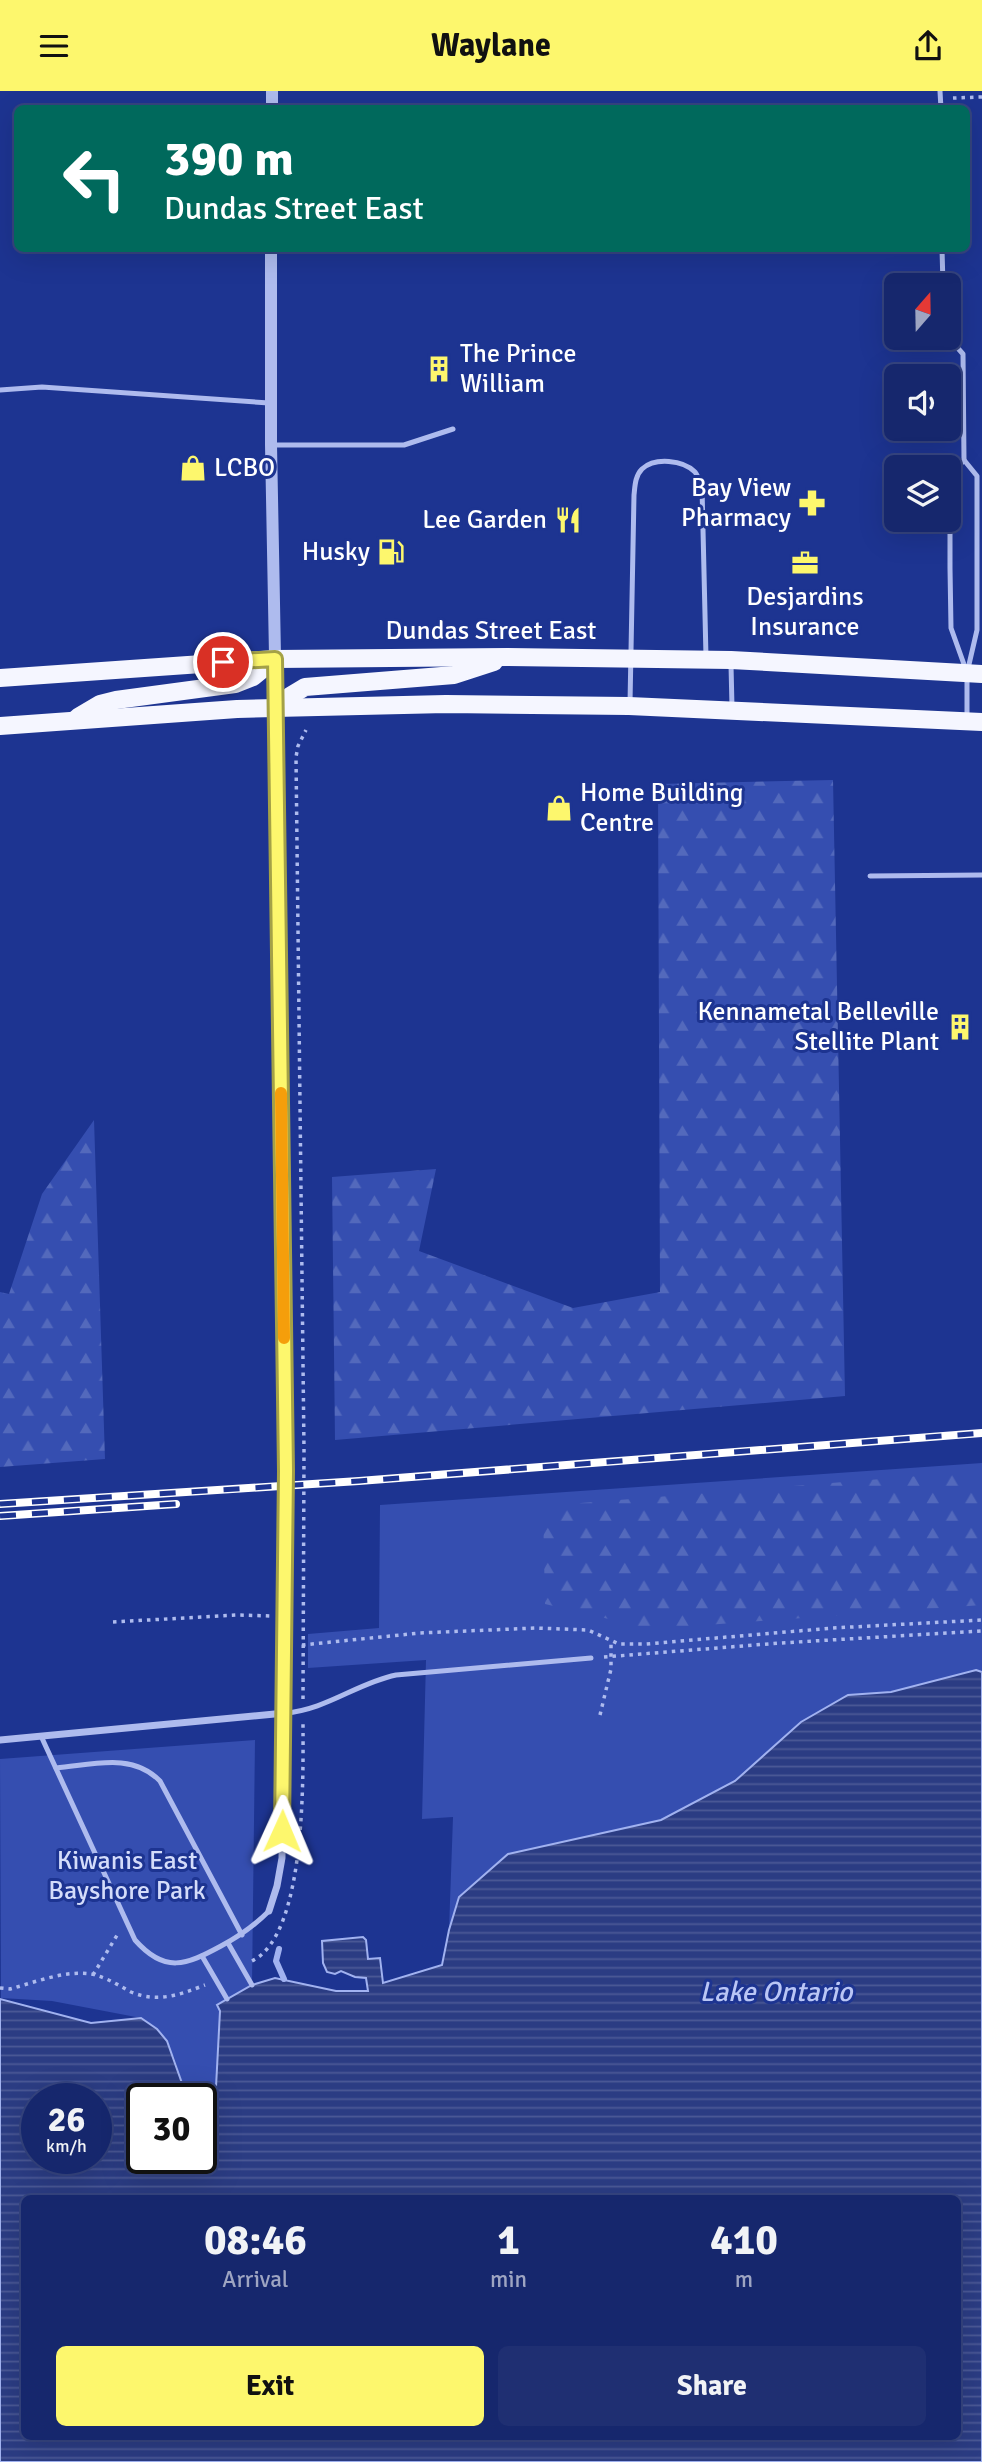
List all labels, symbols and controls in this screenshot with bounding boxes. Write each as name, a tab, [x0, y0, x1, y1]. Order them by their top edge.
text: Waylane	[431, 26, 551, 65]
icon: menu	[35, 27, 73, 65]
icon: share	[909, 27, 947, 65]
text: 390 m	[164, 129, 294, 189]
icon: left	[49, 133, 140, 224]
text: Dundas Street East	[164, 189, 424, 228]
north arrow	[884, 273, 961, 350]
map controls	[884, 273, 961, 532]
place label: The Prince William	[460, 338, 576, 400]
building icon: The Prince William	[424, 354, 454, 384]
button: sound	[884, 364, 961, 441]
place label: LCBO	[214, 452, 275, 484]
shop icon: LCBO	[178, 453, 208, 483]
button: layers	[884, 455, 961, 532]
place label: Bay View Pharmacy	[681, 472, 791, 534]
pharmacy icon: Bay View Pharmacy	[797, 488, 827, 518]
place label: Lee Garden	[422, 504, 547, 536]
restaurant icon: Lee Garden	[553, 505, 583, 535]
place label: Husky	[302, 536, 370, 568]
fuel station icon: Husky	[376, 537, 406, 567]
office icon: Desjardins Insurance	[790, 548, 820, 578]
place label: Desjardins Insurance	[746, 581, 864, 643]
street label: Dundas Street East	[386, 615, 596, 647]
pin	[193, 632, 253, 692]
icon: arrive	[204, 643, 242, 681]
place label: Home Building Centre	[580, 777, 744, 839]
shop icon: Home Building Centre	[544, 793, 574, 823]
place label: Kennametal Belleville Stellite Plant	[698, 996, 939, 1058]
building icon: Kennametal Belleville Stellite Plant	[945, 1012, 975, 1042]
position arrow	[245, 1794, 319, 1868]
park label: Kiwanis East Bayshore Park	[48, 1845, 206, 1907]
water label: Lake Ontario	[700, 1975, 854, 2009]
speed limit sign: 30	[126, 2083, 217, 2174]
text: 26	[48, 2098, 85, 2141]
text: km/h	[46, 2135, 87, 2157]
text: 08:46	[204, 2215, 307, 2266]
text: 1	[497, 2215, 520, 2266]
text: 410	[710, 2215, 778, 2266]
text: Arrival	[222, 2265, 289, 2294]
text: min	[490, 2265, 527, 2294]
text: m	[735, 2265, 753, 2294]
button: Exit	[56, 2346, 484, 2426]
button: Share	[498, 2346, 926, 2426]

